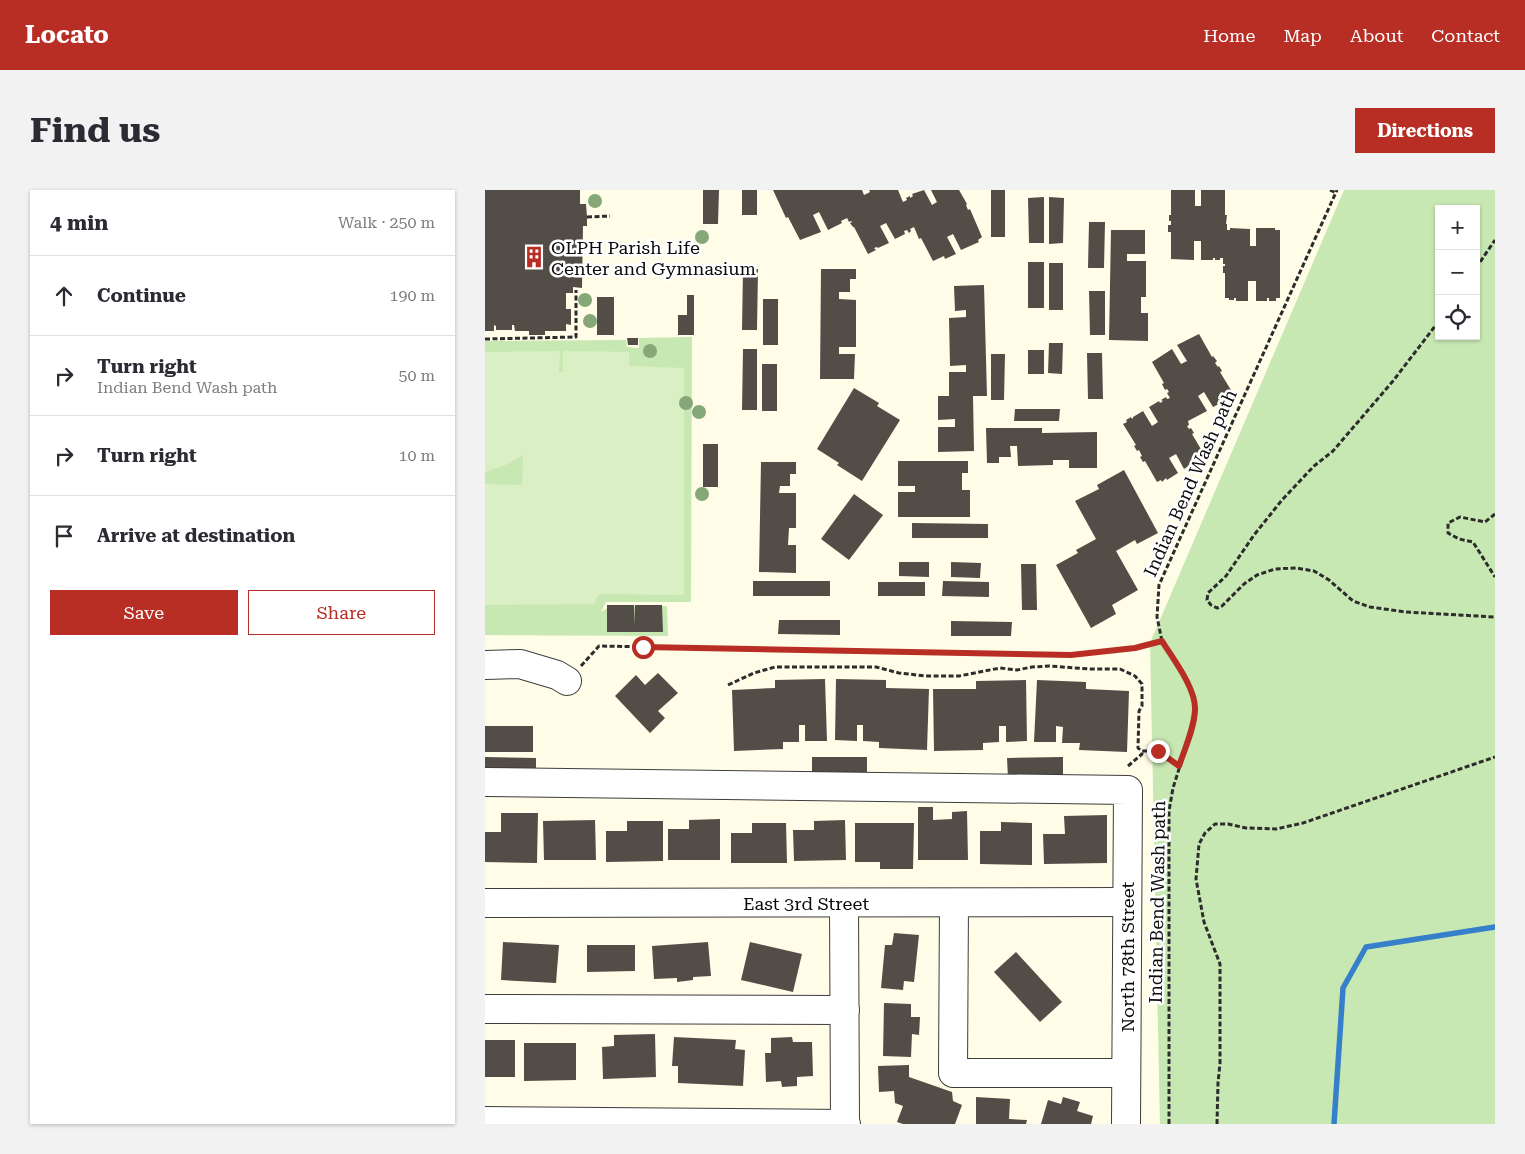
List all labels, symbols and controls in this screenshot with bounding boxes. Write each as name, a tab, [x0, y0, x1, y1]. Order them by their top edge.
text: Locato	[25, 21, 109, 49]
text: Home	[1203, 25, 1255, 46]
text: Map	[1283, 25, 1322, 46]
text: About	[1350, 25, 1403, 46]
text: Contact	[1431, 25, 1500, 46]
button: Directions	[1355, 108, 1495, 153]
text: Find us	[30, 110, 160, 151]
map controls	[1435, 205, 1480, 340]
button: +	[1435, 205, 1480, 250]
text: 4 min	[50, 211, 108, 235]
text: Walk · 250 m	[338, 213, 435, 232]
place label: OLPH Parish Life Center and Gymnasium	[551, 237, 756, 279]
building icon: OLPH Parish Life Center and Gymnasium	[521, 244, 547, 270]
button: −	[1435, 250, 1480, 295]
icon: ahead	[50, 282, 78, 310]
text: Continue	[97, 284, 186, 307]
text: 190 m	[389, 286, 435, 305]
button: locate	[1435, 295, 1480, 340]
text: Turn right	[97, 355, 197, 378]
icon: right	[50, 362, 78, 390]
text: 50 m	[398, 366, 435, 385]
text: Indian Bend Wash path	[97, 378, 277, 397]
street label: Indian Bend Wash path	[1139, 386, 1241, 580]
icon: right	[50, 442, 78, 470]
text: Turn right	[97, 444, 197, 467]
text: 10 m	[398, 446, 435, 465]
icon: arrive	[50, 522, 78, 550]
text: Arrive at destination	[97, 524, 295, 547]
button: Save	[50, 590, 238, 635]
button: Share	[248, 590, 435, 635]
route start	[632, 636, 655, 659]
route end	[1147, 740, 1170, 763]
street label: Indian Bend Wash path	[1145, 800, 1169, 1004]
street label: North 78th Street	[1117, 881, 1138, 1032]
street label: East 3rd Street	[743, 893, 869, 914]

